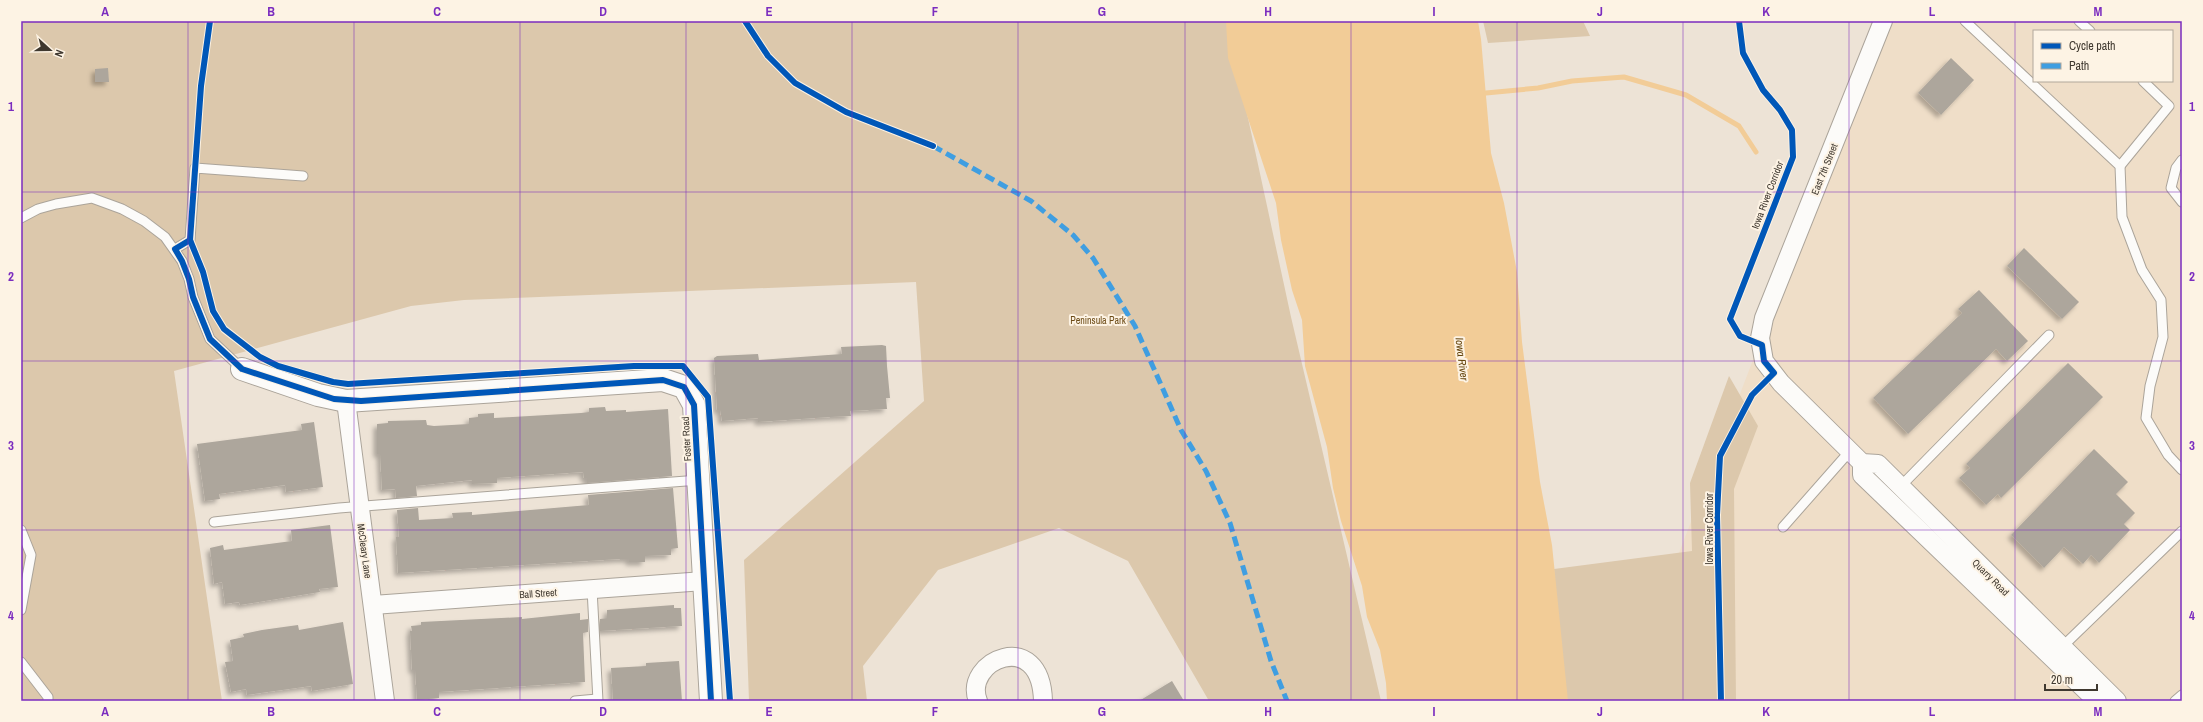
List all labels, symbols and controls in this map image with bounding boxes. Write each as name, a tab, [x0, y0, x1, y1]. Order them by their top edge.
text: A	[101, 3, 109, 20]
text: B	[267, 3, 275, 20]
text: C	[433, 3, 441, 20]
text: D	[599, 3, 607, 20]
text: E	[765, 3, 773, 20]
text: F	[932, 3, 939, 20]
text: G	[1098, 3, 1106, 20]
text: H	[1264, 3, 1272, 20]
text: I	[1433, 3, 1436, 20]
text: J	[1597, 3, 1603, 20]
text: K	[1762, 3, 1770, 20]
text: L	[1929, 3, 1936, 20]
text: M	[2094, 3, 2103, 20]
north arrow	[30, 30, 70, 70]
legend	[2033, 30, 2173, 82]
text: Cycle path	[2069, 38, 2116, 54]
text: N	[52, 48, 67, 59]
text: Path	[2069, 58, 2089, 74]
text: 1	[8, 98, 14, 115]
text: 1	[2189, 98, 2195, 115]
street label: East 7th Street	[1808, 141, 1841, 197]
street label: Iowa River Corridor	[1749, 159, 1786, 231]
text: 2	[8, 268, 14, 285]
text: 2	[2189, 268, 2195, 285]
park label: Peninsula Park	[1070, 314, 1127, 327]
water label: Iowa River	[1452, 337, 1472, 382]
street label: Foster Road	[679, 416, 694, 462]
text: 3	[8, 437, 14, 454]
text: 3	[2189, 437, 2195, 454]
street label: Iowa River Corridor	[1703, 493, 1716, 565]
street label: McCleary Lane	[354, 523, 375, 580]
street label: Quarry Road	[1969, 556, 2012, 599]
street label: Ball Street	[519, 586, 558, 601]
text: 4	[8, 607, 14, 624]
text: 4	[2189, 607, 2195, 624]
scale bar	[2045, 666, 2097, 692]
text: 20 m	[2051, 672, 2073, 688]
text: A	[101, 703, 109, 720]
text: B	[267, 703, 275, 720]
text: C	[433, 703, 441, 720]
text: D	[599, 703, 607, 720]
text: E	[765, 703, 773, 720]
text: F	[932, 703, 939, 720]
text: G	[1098, 703, 1106, 720]
text: H	[1264, 703, 1272, 720]
text: I	[1433, 703, 1436, 720]
text: J	[1597, 703, 1603, 720]
text: K	[1762, 703, 1770, 720]
text: L	[1929, 703, 1936, 720]
text: M	[2094, 703, 2103, 720]

